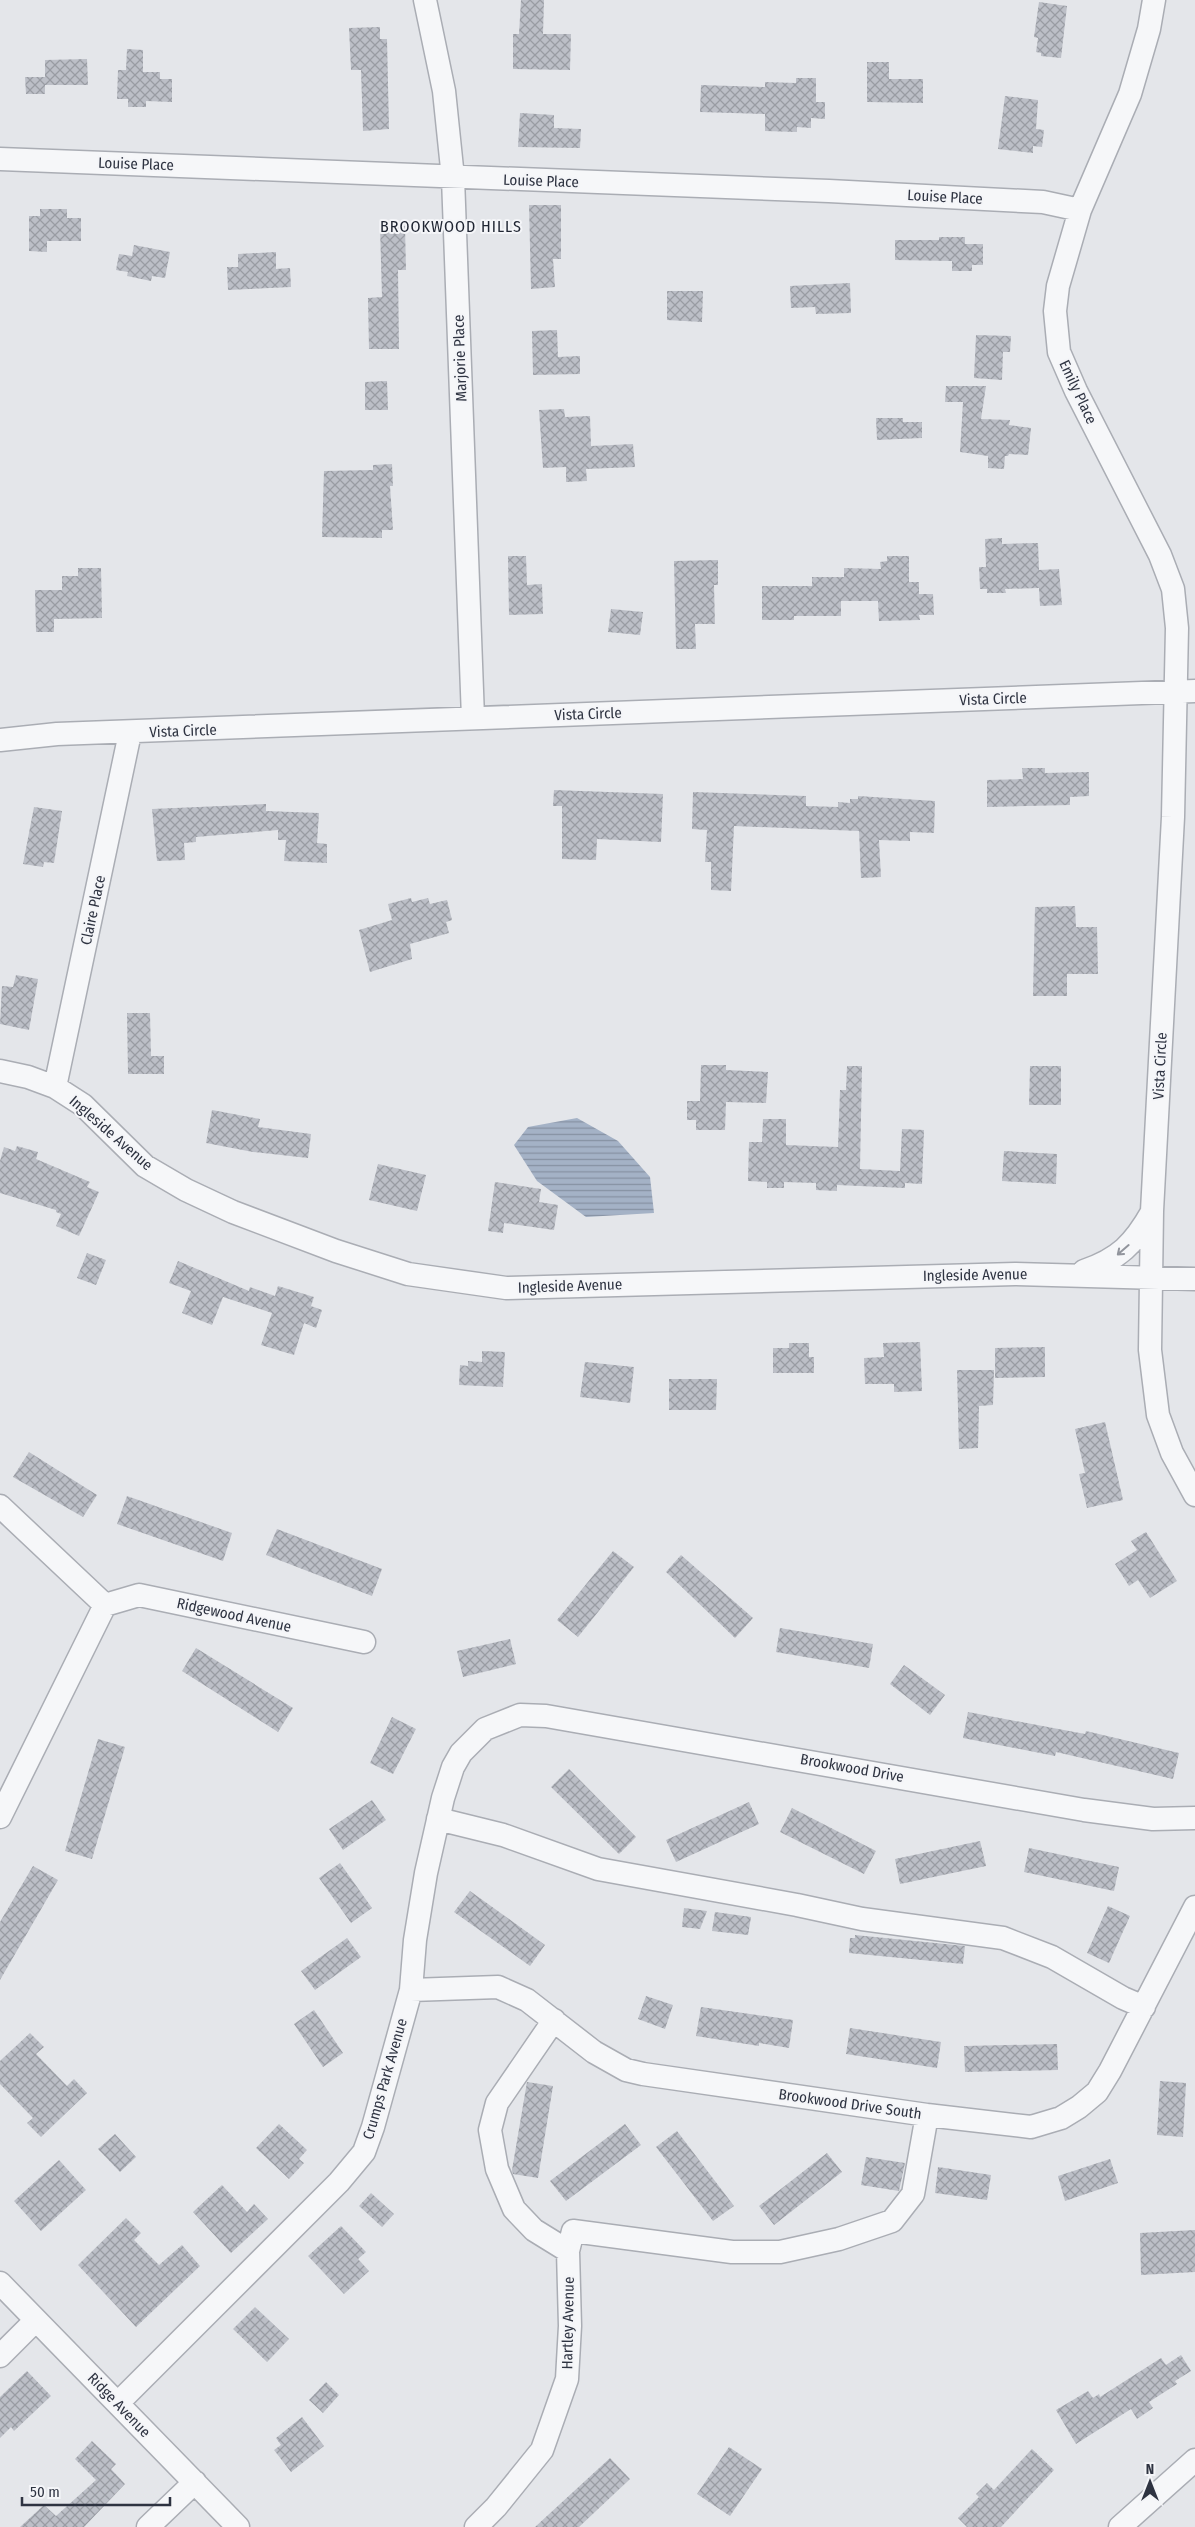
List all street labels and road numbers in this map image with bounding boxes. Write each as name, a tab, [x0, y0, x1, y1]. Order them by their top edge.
street label: Louise Place	[98, 154, 174, 174]
street label: Louise Place	[503, 171, 579, 191]
street label: Louise Place	[907, 186, 983, 208]
street label: Marjorie Place	[449, 314, 471, 402]
street label: Emily Place	[1055, 357, 1101, 427]
street label: Vista Circle	[959, 689, 1027, 709]
street label: Vista Circle	[554, 704, 622, 724]
street label: Vista Circle	[149, 721, 217, 741]
street label: Claire Place	[77, 874, 109, 946]
street label: Vista Circle	[1149, 1032, 1171, 1100]
street label: Ingleside Avenue	[66, 1092, 156, 1174]
street label: Ingleside Avenue	[923, 1265, 1027, 1285]
street label: Ingleside Avenue	[518, 1275, 622, 1297]
street label: Ridgewood Avenue	[175, 1594, 293, 1636]
street label: Brookwood Drive	[799, 1750, 905, 1786]
street label: Crumps Park Avenue	[359, 2016, 411, 2142]
street label: Brookwood Drive South	[777, 2085, 923, 2123]
street label: Hartley Avenue	[558, 2276, 578, 2370]
street label: Ridge Avenue	[84, 2369, 154, 2441]

